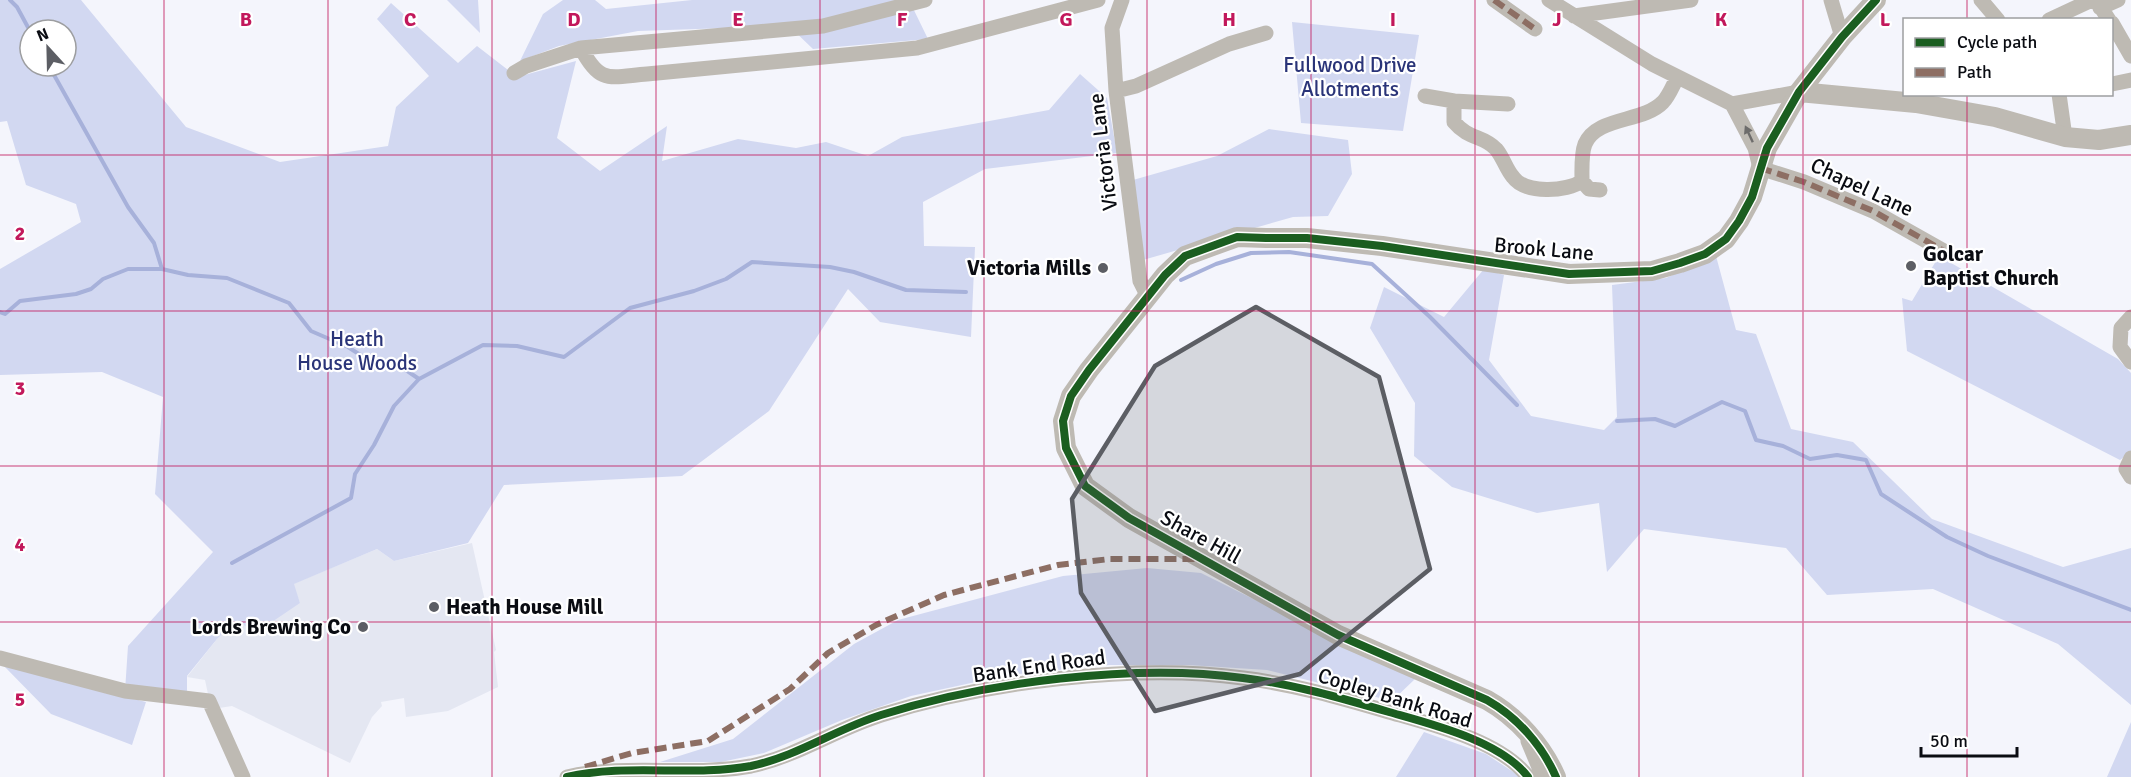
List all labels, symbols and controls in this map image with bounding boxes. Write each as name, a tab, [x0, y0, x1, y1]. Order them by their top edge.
text: B	[240, 7, 252, 32]
text: C	[404, 7, 416, 32]
text: D	[567, 7, 581, 32]
text: E	[732, 7, 744, 32]
text: F	[897, 7, 908, 32]
text: G	[1059, 7, 1073, 32]
text: H	[1222, 7, 1236, 32]
text: I	[1390, 7, 1396, 32]
text: J	[1552, 7, 1562, 32]
text: K	[1715, 7, 1728, 32]
text: L	[1880, 7, 1891, 32]
north arrow	[18, 18, 78, 78]
legend	[1903, 18, 2113, 96]
text: N	[34, 24, 52, 46]
text: Cycle path	[1957, 31, 2037, 53]
park label: Fullwood Drive Allotments	[1283, 52, 1417, 102]
text: Path	[1957, 61, 1992, 83]
street label: Victoria Lane	[1083, 92, 1123, 212]
one-way arrow	[1744, 126, 1753, 143]
street label: Chapel Lane	[1806, 152, 1918, 222]
text: 2	[15, 221, 25, 246]
street label: Brook Lane	[1493, 232, 1595, 266]
place label: Golcar Baptist Church	[1923, 241, 2059, 291]
place label: Victoria Mills	[967, 255, 1091, 281]
marker: Golcar Baptist Church	[1904, 259, 1918, 273]
marker: Victoria Mills	[1096, 261, 1110, 275]
park label: Heath House Woods	[297, 326, 417, 376]
text: 3	[15, 376, 25, 401]
street label: Share Hill	[1156, 504, 1246, 570]
text: 4	[15, 532, 26, 557]
place label: Heath House Mill	[446, 594, 604, 620]
marker: Heath House Mill	[427, 600, 441, 614]
place label: Lords Brewing Co	[191, 614, 351, 640]
marker: Lords Brewing Co	[356, 620, 370, 634]
street label: Bank End Road	[971, 644, 1107, 688]
street label: Copley Bank Road	[1315, 662, 1475, 734]
text: 5	[15, 687, 25, 712]
scale bar	[1921, 720, 2017, 758]
text: 50 m	[1930, 730, 1968, 752]

